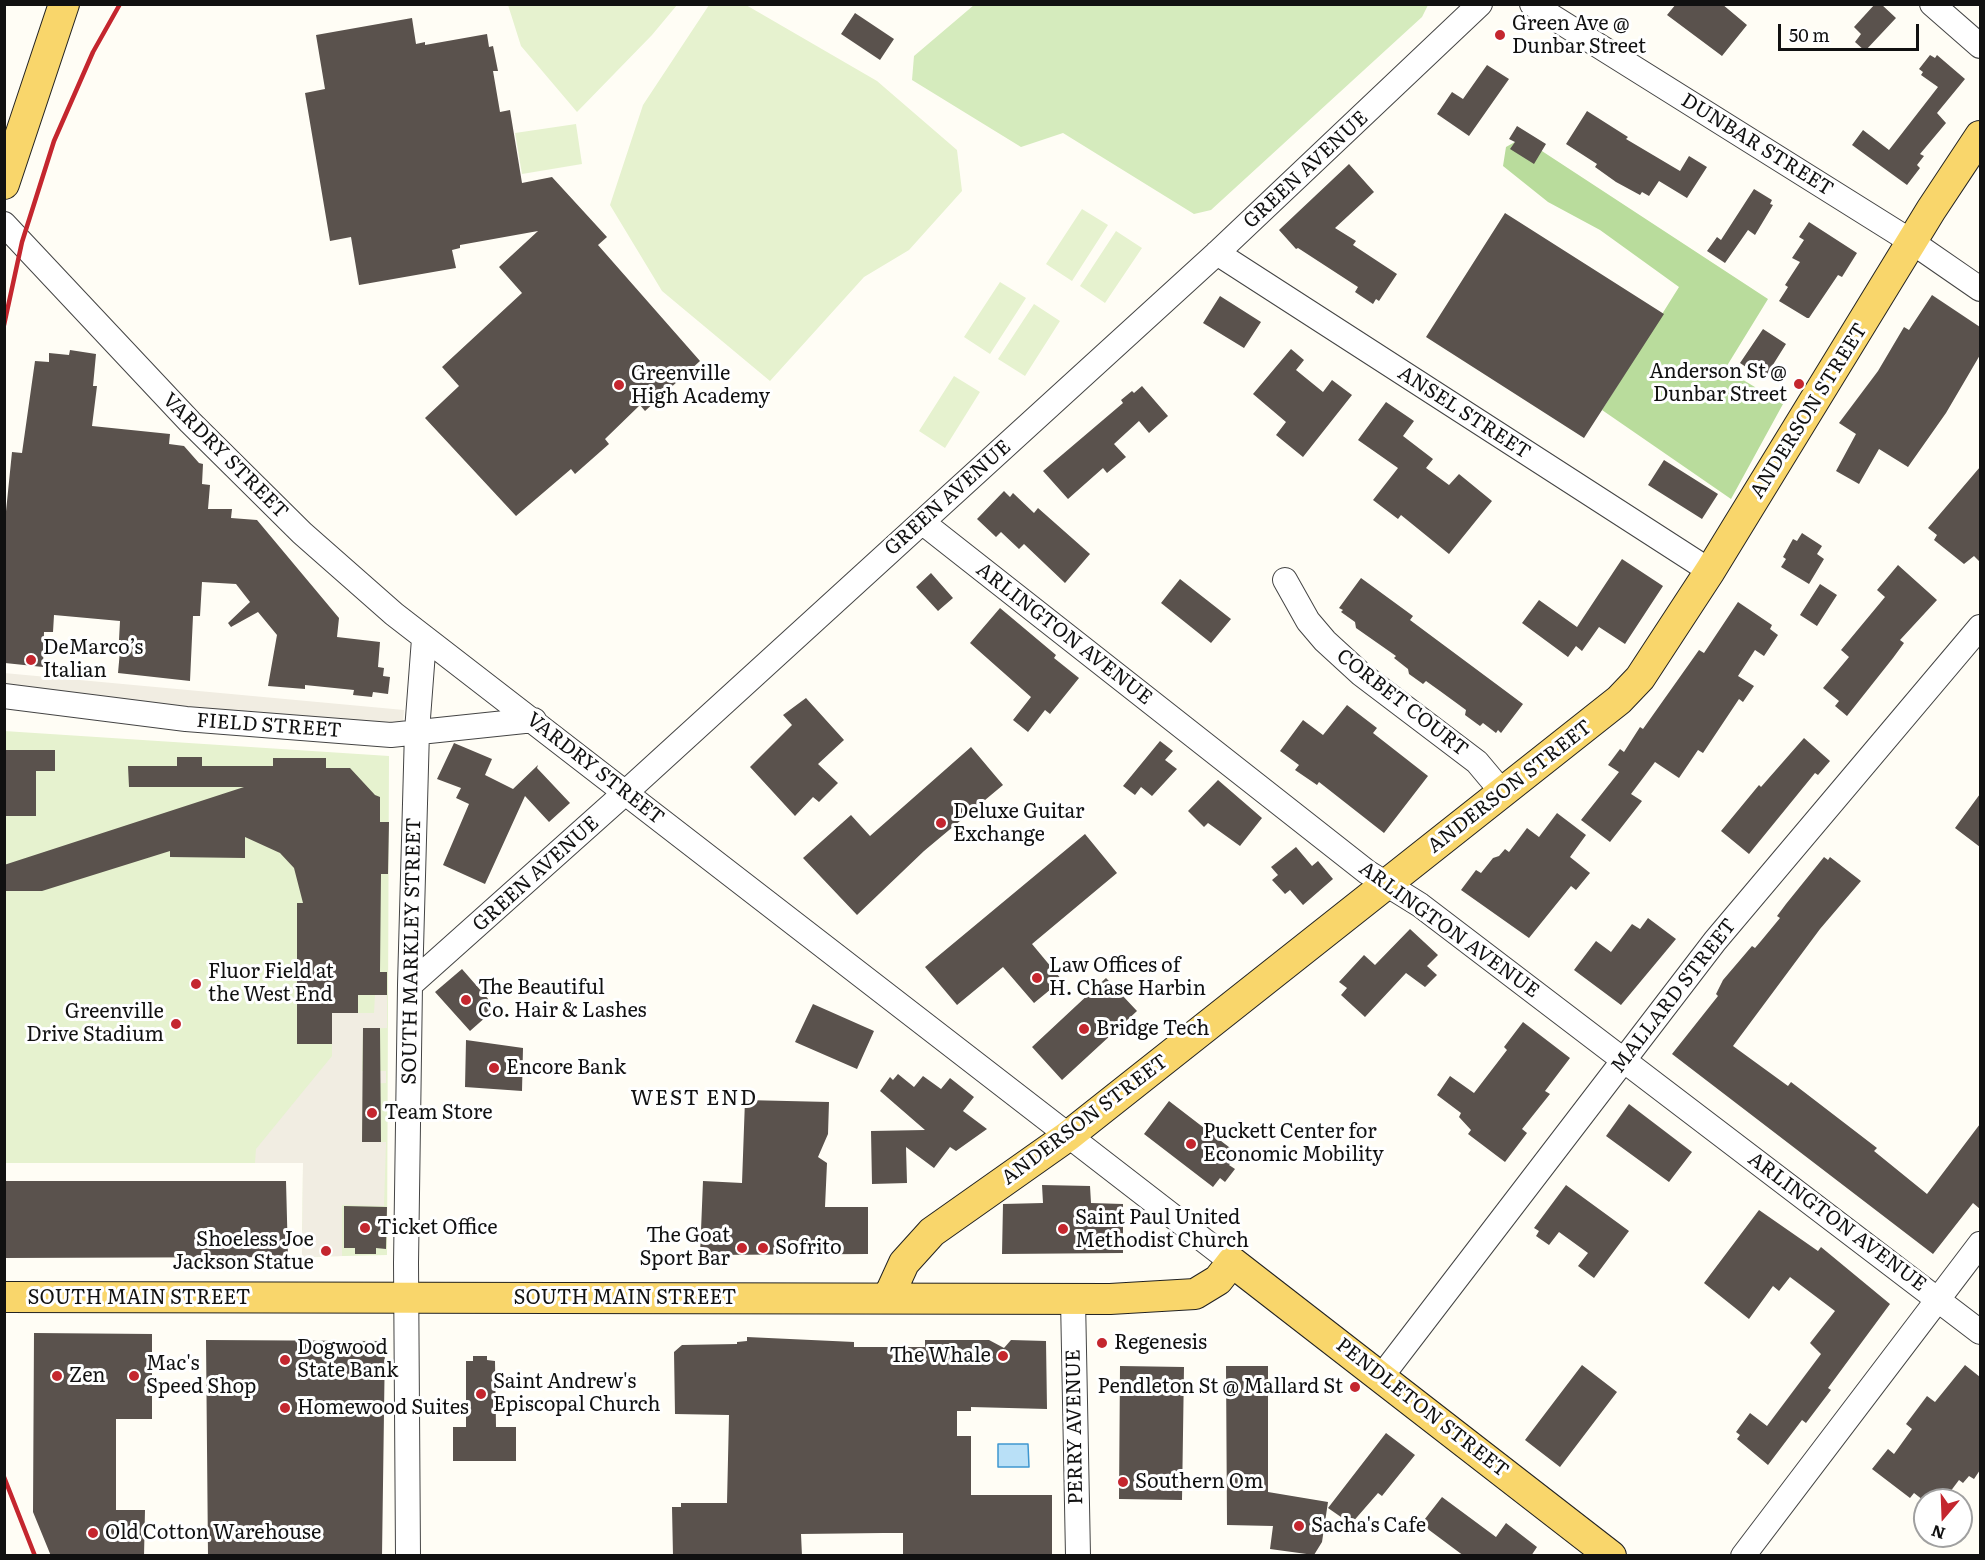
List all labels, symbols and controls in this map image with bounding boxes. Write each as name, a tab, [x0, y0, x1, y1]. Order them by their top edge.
place label: Green Ave @ Dunbar Street	[1512, 12, 1646, 59]
scale bar	[1781, 12, 1922, 50]
text: 50 m	[1789, 21, 1830, 48]
marker: Green Ave @ Dunbar Street	[1493, 28, 1507, 42]
street label: DUNBAR STREET	[1677, 89, 1837, 201]
street label: GREEN AVENUE	[1239, 106, 1373, 234]
street label: ANDERSON STREET	[1745, 319, 1873, 503]
place label: Anderson St @ Dunbar Street	[1649, 360, 1787, 407]
street label: ANSEL STREET	[1393, 361, 1535, 465]
place label: Greenville High Academy	[631, 362, 770, 409]
marker: Anderson St @ Dunbar Street	[1792, 377, 1806, 391]
marker: Greenville High Academy	[612, 378, 626, 392]
street label: VARDRY STREET	[157, 388, 293, 524]
street label: GREEN AVENUE	[880, 435, 1016, 561]
street label: ARLINGTON AVENUE	[971, 558, 1157, 710]
place label: DeMarco’s Italian	[43, 636, 143, 683]
street label: CORBET COURT	[1331, 644, 1473, 762]
marker: DeMarco’s Italian	[24, 653, 38, 667]
street label: VARDRY STREET	[521, 708, 669, 830]
street label: FIELD STREET	[195, 709, 343, 743]
street label: ANDERSON STREET	[1423, 715, 1597, 859]
place label: Deluxe Guitar Exchange	[953, 800, 1085, 847]
street label: GREEN AVENUE	[468, 811, 604, 937]
marker: Deluxe Guitar Exchange	[934, 816, 948, 830]
street label: SOUTH MARKLEY STREET	[398, 817, 426, 1085]
street label: ARLINGTON AVENUE	[1354, 857, 1544, 1003]
street label: MALLARD STREET	[1606, 914, 1742, 1078]
place label: Law Offices of H. Chase Harbin	[1049, 954, 1206, 1001]
place label: Fluor Field at the West End	[208, 960, 334, 1007]
marker: Law Offices of H. Chase Harbin	[1030, 971, 1044, 985]
place label: The Beautiful Co. Hair & Lashes	[478, 976, 647, 1023]
marker: Fluor Field at the West End	[189, 977, 203, 991]
marker: The Beautiful Co. Hair & Lashes	[459, 993, 473, 1007]
place label: Greenville Drive Stadium	[26, 1000, 164, 1047]
marker: Greenville Drive Stadium	[169, 1017, 183, 1031]
place label: Bridge Tech	[1096, 1017, 1210, 1041]
marker: Bridge Tech	[1077, 1022, 1091, 1036]
street label: ANDERSON STREET	[997, 1050, 1173, 1190]
place label: Encore Bank	[506, 1056, 626, 1080]
marker: Encore Bank	[487, 1061, 501, 1075]
district label: WEST END	[630, 1086, 758, 1112]
place label: Team Store	[384, 1101, 493, 1125]
marker: Team Store	[365, 1106, 379, 1120]
place label: Puckett Center for Economic Mobility	[1203, 1120, 1384, 1167]
marker: Puckett Center for Economic Mobility	[1184, 1137, 1198, 1151]
street label: ARLINGTON AVENUE	[1743, 1147, 1931, 1297]
place label: Saint Paul United Methodist Church	[1075, 1206, 1249, 1253]
place label: Ticket Office	[377, 1216, 498, 1240]
marker: Ticket Office	[358, 1221, 372, 1235]
marker: Saint Paul United Methodist Church	[1056, 1222, 1070, 1236]
place label: The Goat Sport Bar	[639, 1224, 730, 1271]
place label: Shoeless Joe Jackson Statue	[172, 1228, 314, 1275]
place label: Sofrito	[775, 1236, 842, 1260]
marker: The Goat Sport Bar	[735, 1241, 749, 1255]
marker: Sofrito	[756, 1241, 770, 1255]
marker: Shoeless Joe Jackson Statue	[319, 1244, 333, 1258]
street label: SOUTH MAIN STREET	[28, 1286, 250, 1310]
street label: SOUTH MAIN STREET	[514, 1286, 736, 1310]
place label: Regenesis	[1114, 1331, 1207, 1355]
street label: PENDLETON STREET	[1331, 1333, 1513, 1483]
place label: Dogwood State Bank	[297, 1336, 398, 1383]
marker: Regenesis	[1095, 1336, 1109, 1350]
place label: The Whale	[889, 1344, 991, 1368]
marker: The Whale	[996, 1349, 1010, 1363]
street label: PERRY AVENUE	[1062, 1349, 1088, 1505]
place label: Mac's Speed Shop	[146, 1352, 256, 1399]
marker: Dogwood State Bank	[278, 1353, 292, 1367]
place label: Zen	[69, 1364, 106, 1388]
marker: Zen	[50, 1369, 64, 1383]
marker: Mac's Speed Shop	[127, 1369, 141, 1383]
place label: Saint Andrew's Episcopal Church	[493, 1370, 661, 1417]
place label: Pendleton St @ Mallard St	[1098, 1375, 1343, 1399]
marker: Pendleton St @ Mallard St	[1348, 1380, 1362, 1394]
marker: Saint Andrew's Episcopal Church	[474, 1387, 488, 1401]
place label: Homewood Suites	[297, 1396, 469, 1420]
marker: Homewood Suites	[278, 1401, 292, 1415]
place label: Southern Om	[1135, 1470, 1263, 1494]
marker: Southern Om	[1116, 1475, 1130, 1489]
north arrow	[1913, 1488, 1973, 1548]
place label: Sacha's Cafe	[1311, 1514, 1426, 1538]
marker: Sacha's Cafe	[1292, 1519, 1306, 1533]
text: N	[1928, 1520, 1948, 1547]
place label: Old Cotton Warehouse	[105, 1521, 321, 1545]
marker: Old Cotton Warehouse	[86, 1526, 100, 1540]

